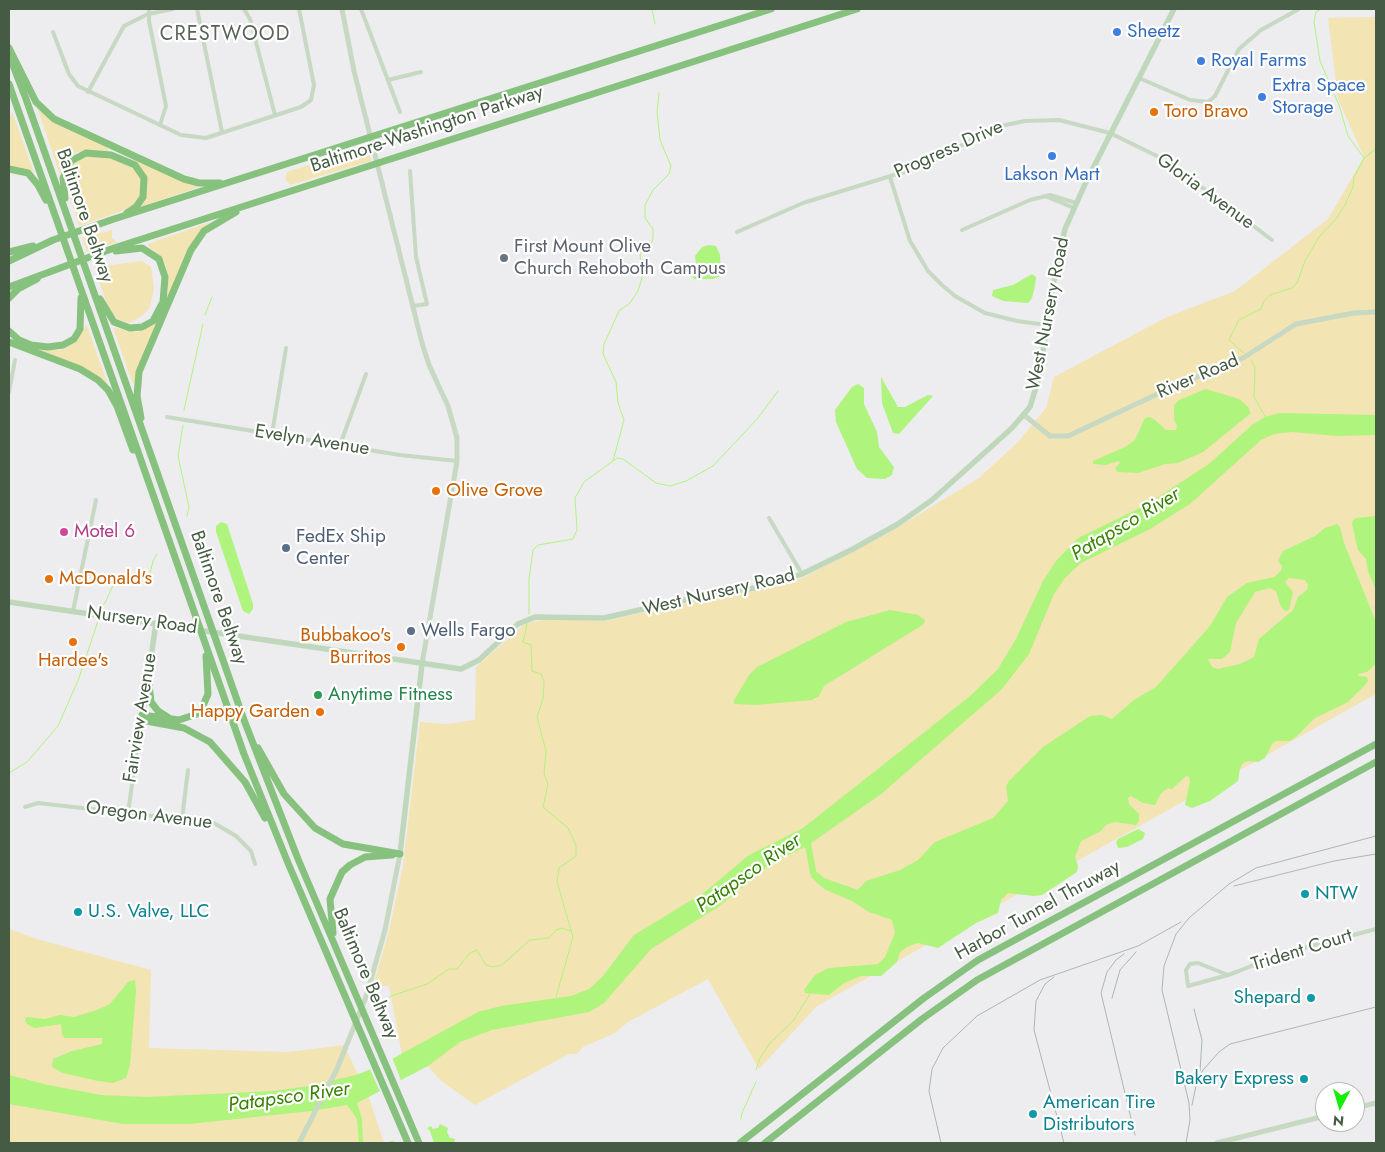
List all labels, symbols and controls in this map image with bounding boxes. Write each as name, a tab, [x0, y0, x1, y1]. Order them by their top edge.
place label: Sheetz	[1127, 21, 1180, 43]
district label: CRESTWOOD	[159, 23, 291, 47]
marker: Sheetz	[1111, 26, 1123, 38]
place label: Royal Farms	[1211, 50, 1306, 72]
marker: Royal Farms	[1195, 55, 1207, 67]
place label: Extra Space Storage	[1272, 75, 1366, 119]
street label: Baltimore-Washington Parkway	[308, 82, 546, 178]
marker: Extra Space Storage	[1256, 91, 1268, 103]
place label: Toro Bravo	[1164, 101, 1248, 123]
marker: Toro Bravo	[1148, 106, 1160, 118]
street label: Progress Drive	[891, 116, 1007, 184]
street label: Baltimore Beltway	[50, 146, 118, 286]
street label: Gloria Avenue	[1152, 149, 1258, 235]
marker: Lakson Mart	[1046, 150, 1058, 162]
place label: Lakson Mart	[1004, 164, 1100, 186]
street label: West Nursery Road	[1023, 235, 1075, 393]
place label: First Mount Olive Church Rehoboth Campus	[514, 236, 726, 280]
marker: First Mount Olive Church Rehoboth Campus	[498, 252, 510, 264]
street label: River Road	[1154, 350, 1242, 404]
street label: Evelyn Avenue	[253, 421, 371, 461]
place label: Olive Grove	[446, 480, 543, 502]
water label: Patapsco River	[1067, 483, 1185, 567]
marker: Olive Grove	[430, 485, 442, 497]
place label: Motel 6	[74, 521, 135, 543]
marker: Motel 6	[58, 526, 70, 538]
place label: FedEx Ship Center	[296, 526, 386, 570]
street label: Baltimore Beltway	[184, 528, 252, 668]
marker: FedEx Ship Center	[280, 542, 292, 554]
street label: West Nursery Road	[641, 564, 797, 622]
place label: McDonald's	[59, 568, 152, 590]
marker: McDonald's	[43, 573, 55, 585]
street label: Nursery Road	[86, 602, 198, 640]
place label: Wells Fargo	[421, 620, 516, 642]
place label: Bubbakoo's Burritos	[300, 625, 391, 669]
marker: Wells Fargo	[405, 625, 417, 637]
marker: Hardee's	[67, 636, 79, 648]
marker: Bubbakoo's Burritos	[395, 641, 407, 653]
place label: Hardee's	[38, 650, 108, 672]
street label: Fairview Avenue	[120, 652, 162, 784]
place label: Anytime Fitness	[328, 684, 453, 706]
marker: Anytime Fitness	[312, 689, 324, 701]
place label: Happy Garden	[191, 701, 310, 723]
marker: Happy Garden	[314, 706, 326, 718]
street label: Oregon Avenue	[85, 797, 213, 835]
water label: Patapsco River	[692, 829, 806, 919]
street label: Harbor Tunnel Thruway	[951, 856, 1125, 966]
place label: NTW	[1315, 883, 1358, 905]
marker: NTW	[1299, 888, 1311, 900]
place label: U.S. Valve, LLC	[88, 901, 210, 923]
street label: Baltimore Beltway	[327, 905, 403, 1043]
marker: U.S. Valve, LLC	[72, 906, 84, 918]
street label: Trident Court	[1249, 925, 1355, 977]
place label: Shepard	[1234, 987, 1301, 1009]
marker: Shepard	[1305, 992, 1317, 1004]
place label: Bakery Express	[1175, 1068, 1294, 1090]
marker: Bakery Express	[1298, 1073, 1310, 1085]
water label: Patapsco River	[227, 1078, 351, 1118]
north arrow	[1315, 1082, 1365, 1132]
place label: American Tire Distributors	[1043, 1092, 1155, 1136]
marker: American Tire Distributors	[1027, 1108, 1039, 1120]
text: N	[1332, 1110, 1345, 1131]

